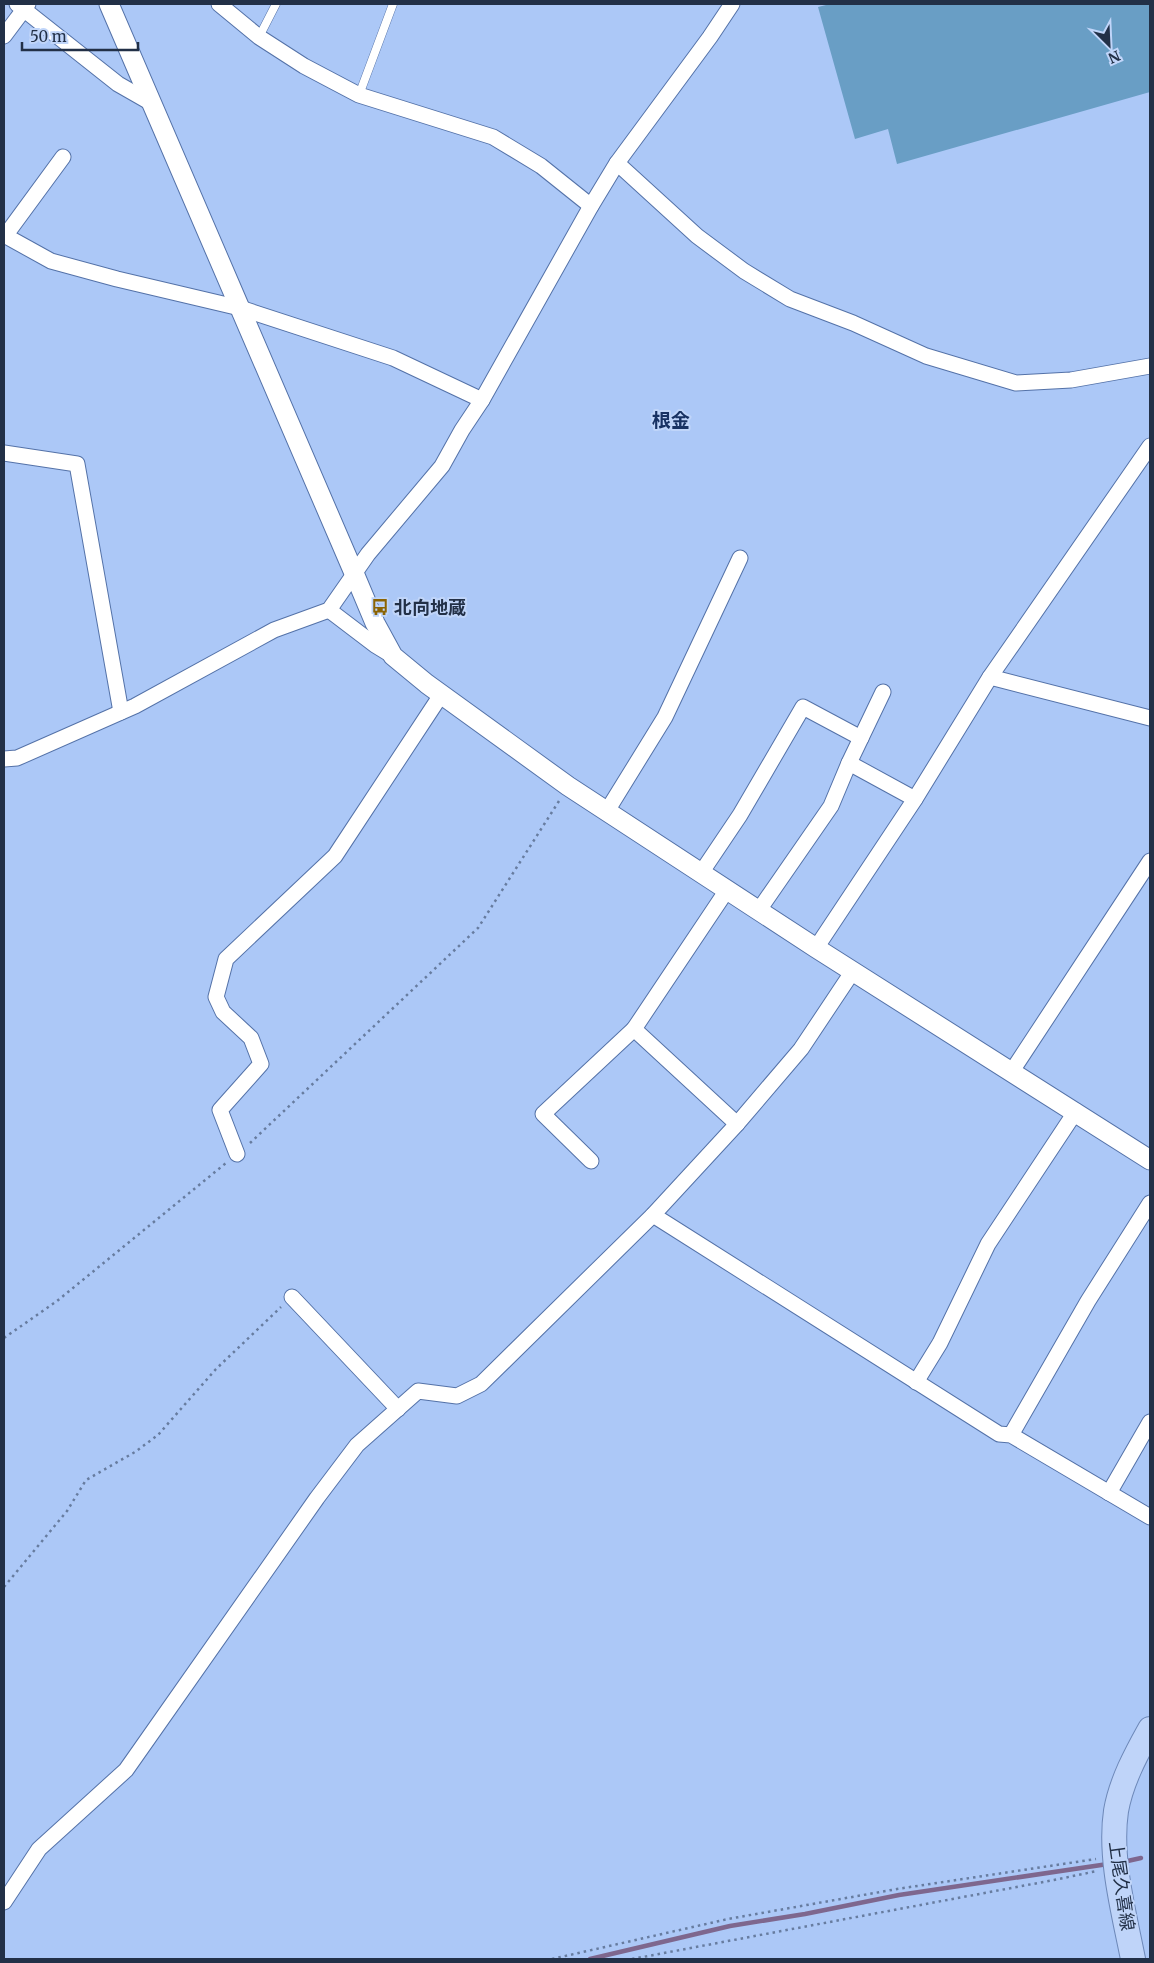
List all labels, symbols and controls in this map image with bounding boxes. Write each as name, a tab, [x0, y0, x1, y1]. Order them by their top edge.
scale bar	[22, 20, 139, 52]
north arrow	[1084, 20, 1134, 70]
text: 50 m	[30, 27, 67, 46]
text: N	[1106, 46, 1123, 67]
district label: 根金	[652, 408, 690, 432]
place label: 北向地蔵	[394, 596, 466, 619]
bus stop icon: 北向地蔵	[370, 597, 390, 617]
street label: 上尾久喜線	[1104, 1840, 1140, 1932]

